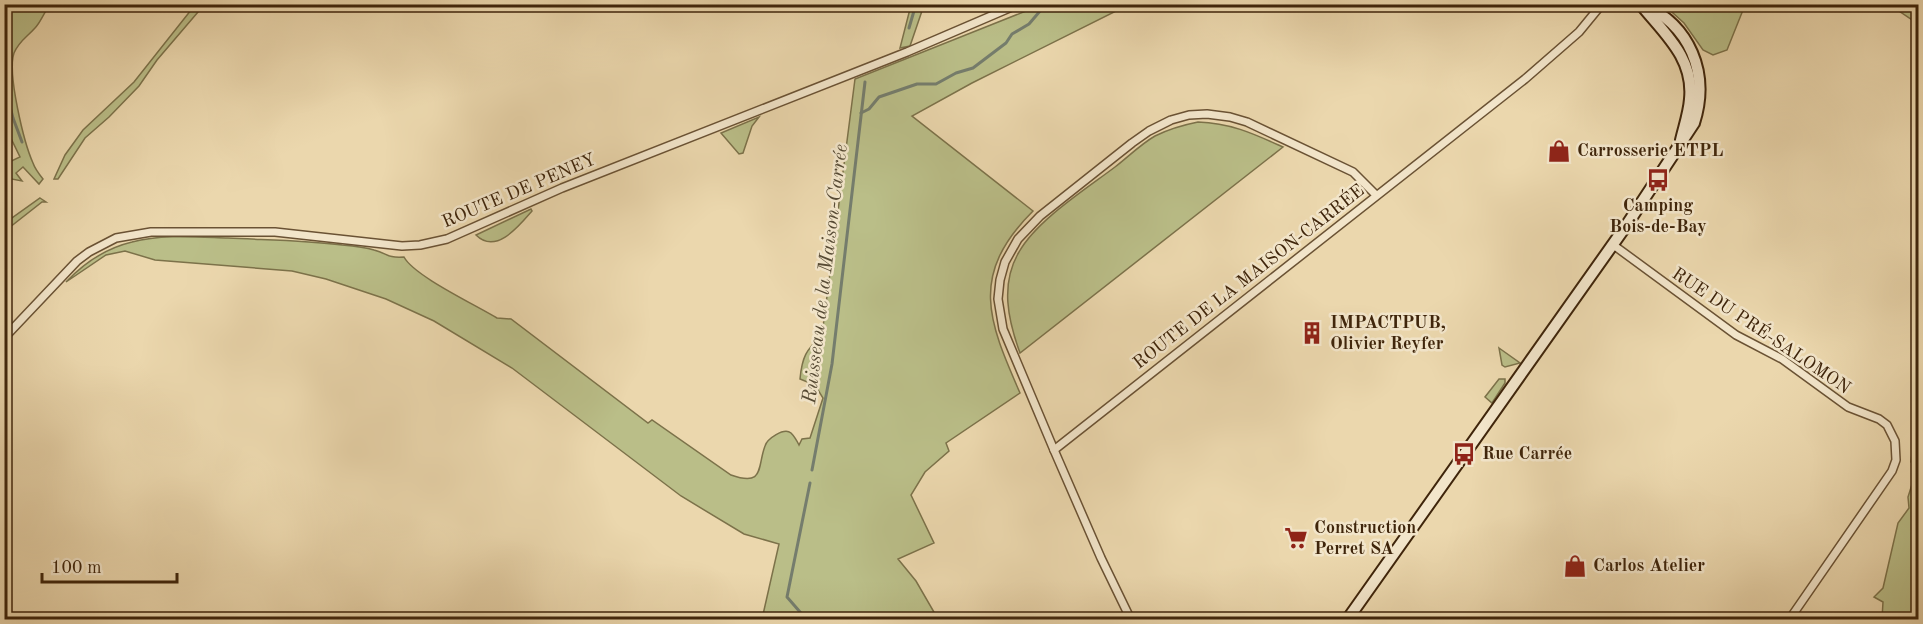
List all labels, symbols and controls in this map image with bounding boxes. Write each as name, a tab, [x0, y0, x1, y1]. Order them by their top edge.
shop icon: Carrosserie ETPL	[1546, 138, 1572, 164]
place label: Carrosserie ETPL	[1577, 142, 1723, 160]
water label: Ruisseau de la Maison-Carrée	[800, 143, 852, 406]
street label: ROUTE DE PENEY	[440, 151, 598, 231]
bus stop icon: Camping Bois-de-Bay	[1645, 167, 1671, 193]
street label: ROUTE DE LA MAISON-CARRÉE	[1128, 178, 1368, 373]
place label: Camping Bois-de-Bay	[1609, 197, 1707, 236]
street label: RUE DU PRÉ-SALOMON	[1669, 261, 1856, 398]
place label: IMPACTPUB, Olivier Reyfer	[1330, 314, 1446, 353]
building icon: IMPACTPUB, Olivier Reyfer	[1299, 320, 1325, 346]
bus stop icon: Rue Carrée	[1451, 441, 1477, 467]
place label: Rue Carrée	[1482, 445, 1572, 463]
place label: Construction Perret SA	[1314, 519, 1416, 558]
supermarket icon: Construction Perret SA	[1283, 525, 1309, 551]
scale bar	[42, 546, 177, 584]
shop icon: Carlos Atelier	[1562, 553, 1588, 579]
place label: Carlos Atelier	[1593, 557, 1705, 575]
text: 100 m	[51, 559, 102, 577]

